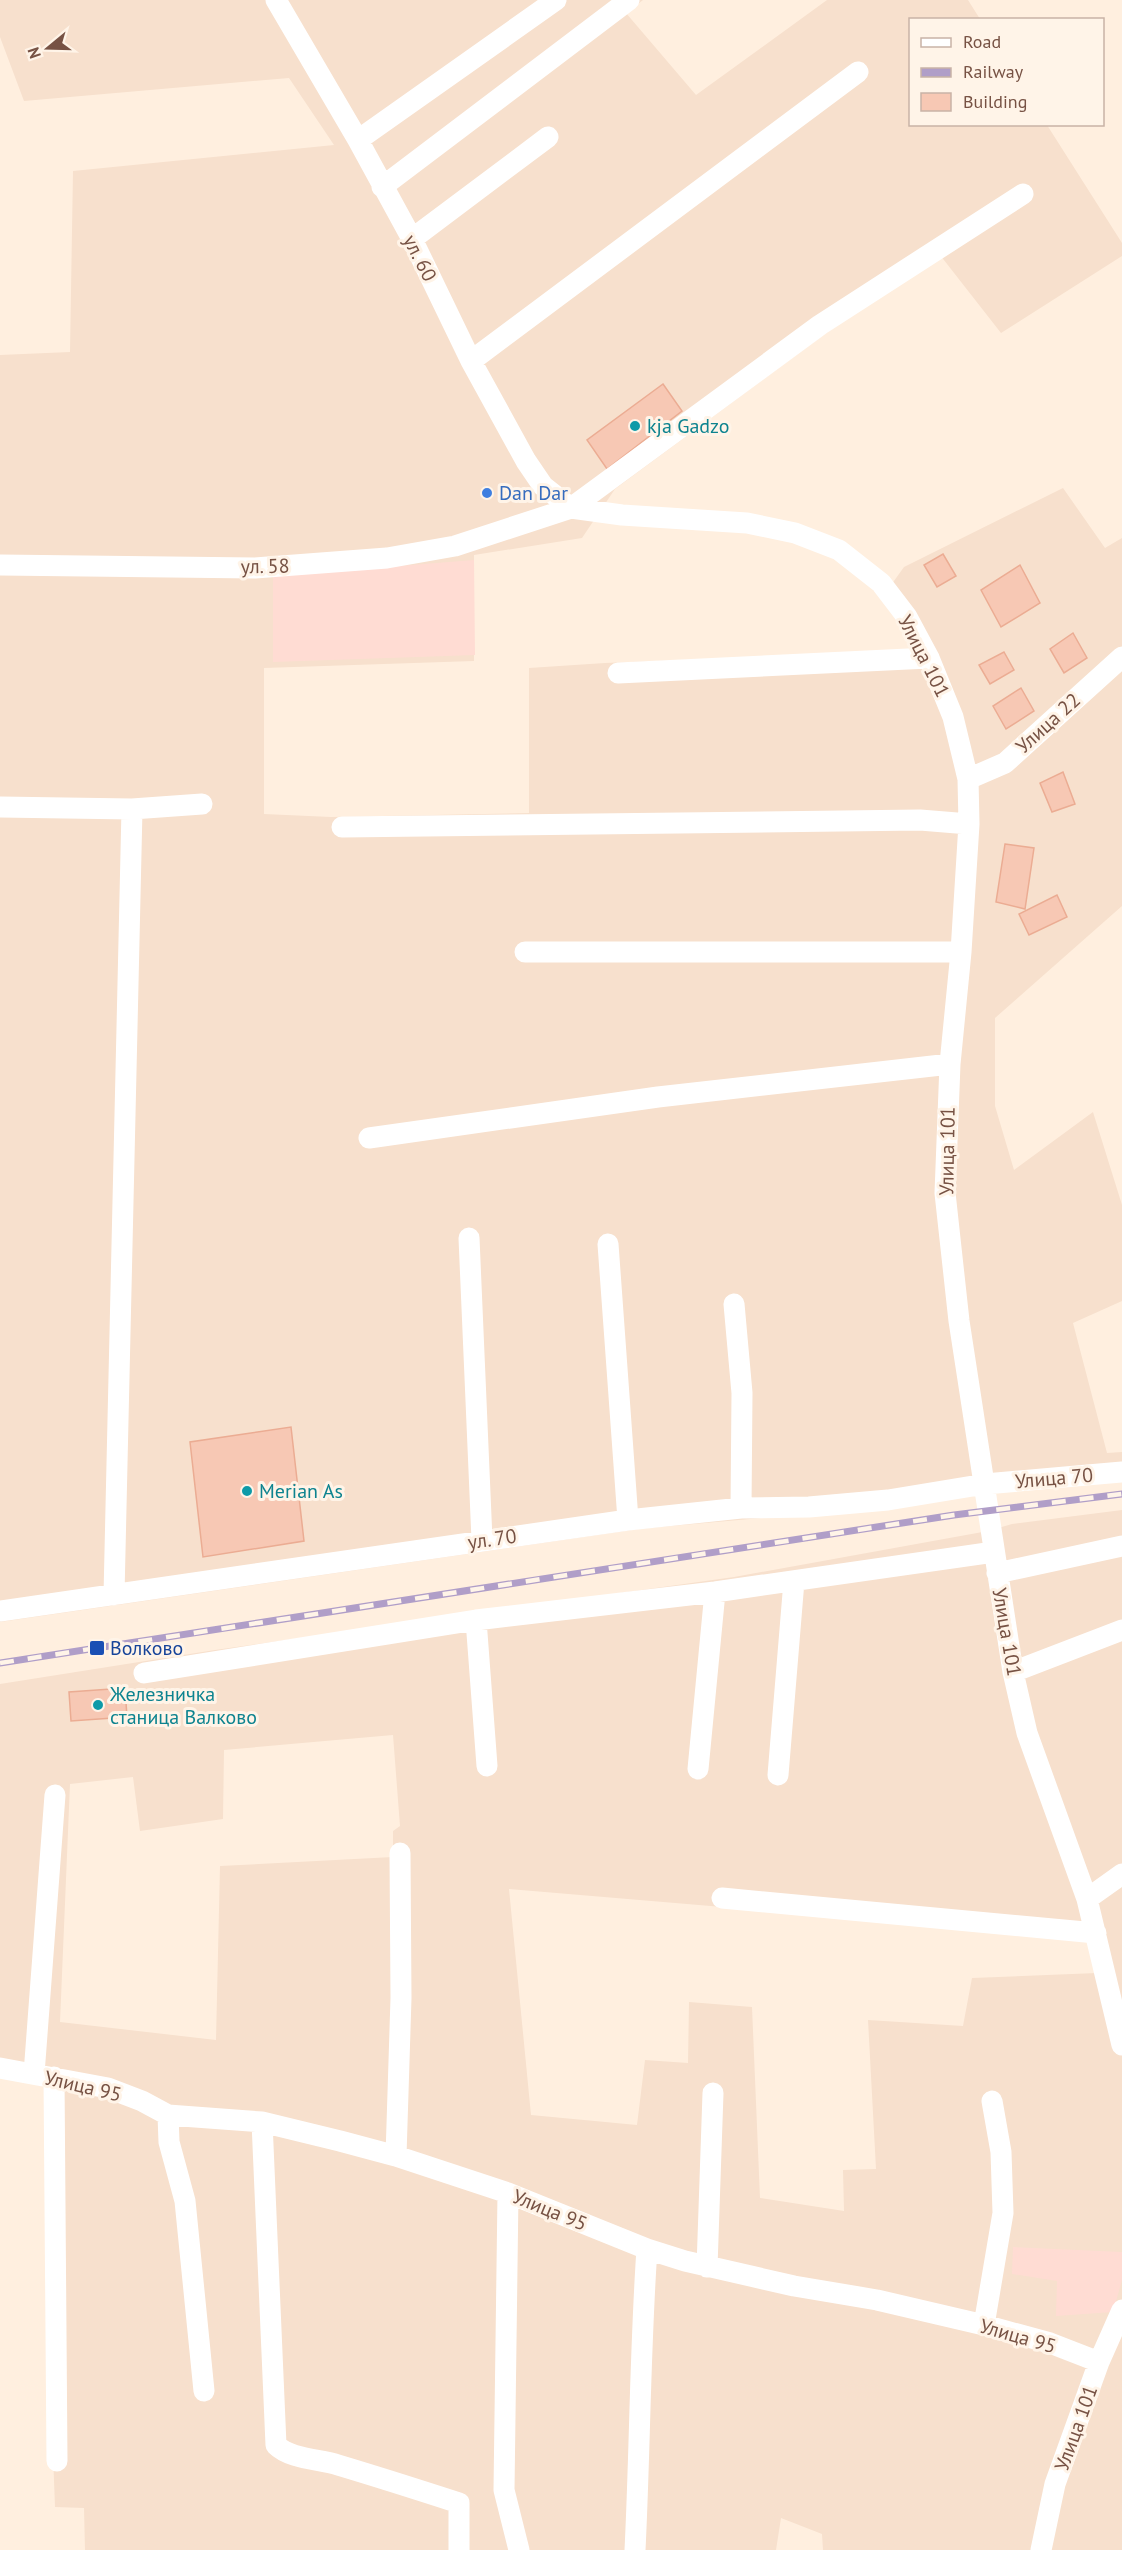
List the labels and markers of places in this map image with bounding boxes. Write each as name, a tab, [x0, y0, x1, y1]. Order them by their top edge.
place label: kja Gadzo	[647, 413, 729, 439]
marker: kja Gadzo	[628, 419, 642, 433]
place label: Dan Dar	[499, 480, 568, 506]
marker: Dan Dar	[480, 486, 494, 500]
place label: Merian As	[259, 1478, 343, 1504]
marker: Merian As	[240, 1484, 254, 1498]
place label: Волково	[110, 1635, 183, 1661]
marker: Волково	[88, 1639, 106, 1657]
place label: Железничка станица Валково	[109, 1681, 257, 1730]
marker: Железничка станица Валково	[91, 1698, 105, 1712]

